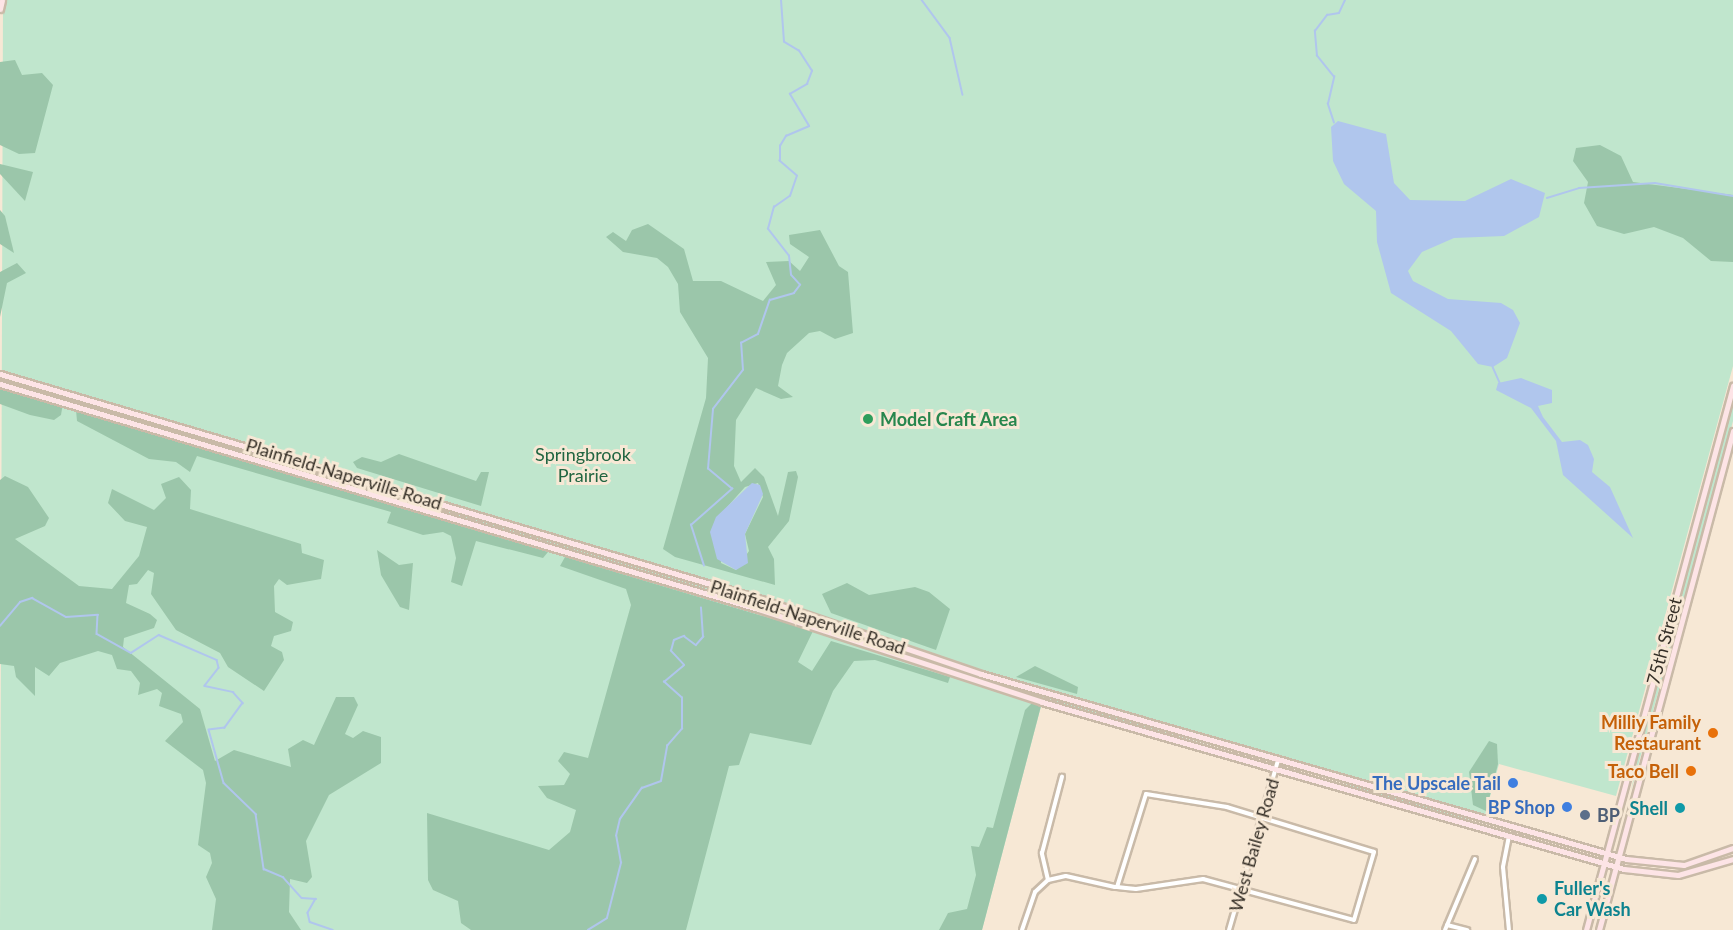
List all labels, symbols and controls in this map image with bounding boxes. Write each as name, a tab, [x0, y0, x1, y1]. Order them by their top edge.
place label: Model Craft Area	[880, 408, 1018, 430]
marker: Model Craft Area	[861, 412, 875, 426]
street label: Plainfield-Naperville Road	[243, 434, 445, 514]
park label: Springbrook Prairie	[535, 444, 631, 486]
street label: Plainfield-Naperville Road	[708, 575, 908, 659]
street label: 75th Street	[1642, 595, 1686, 687]
place label: Milliy Family Restaurant	[1600, 712, 1701, 754]
marker: Milliy Family Restaurant	[1706, 726, 1720, 740]
place label: Taco Bell	[1608, 760, 1679, 782]
marker: Taco Bell	[1684, 764, 1698, 778]
place label: The Upscale Tail	[1372, 772, 1501, 794]
street label: West Bailey Road	[1225, 776, 1283, 914]
marker: The Upscale Tail	[1506, 776, 1520, 790]
place label: BP Shop	[1487, 796, 1555, 818]
place label: Shell	[1630, 797, 1668, 819]
marker: BP Shop	[1560, 800, 1574, 814]
marker: Shell	[1673, 801, 1687, 815]
place label: BP	[1597, 804, 1620, 826]
marker: BP	[1578, 808, 1592, 822]
place label: Fuller's Car Wash	[1554, 878, 1631, 920]
marker: Fuller's Car Wash	[1535, 892, 1549, 906]

